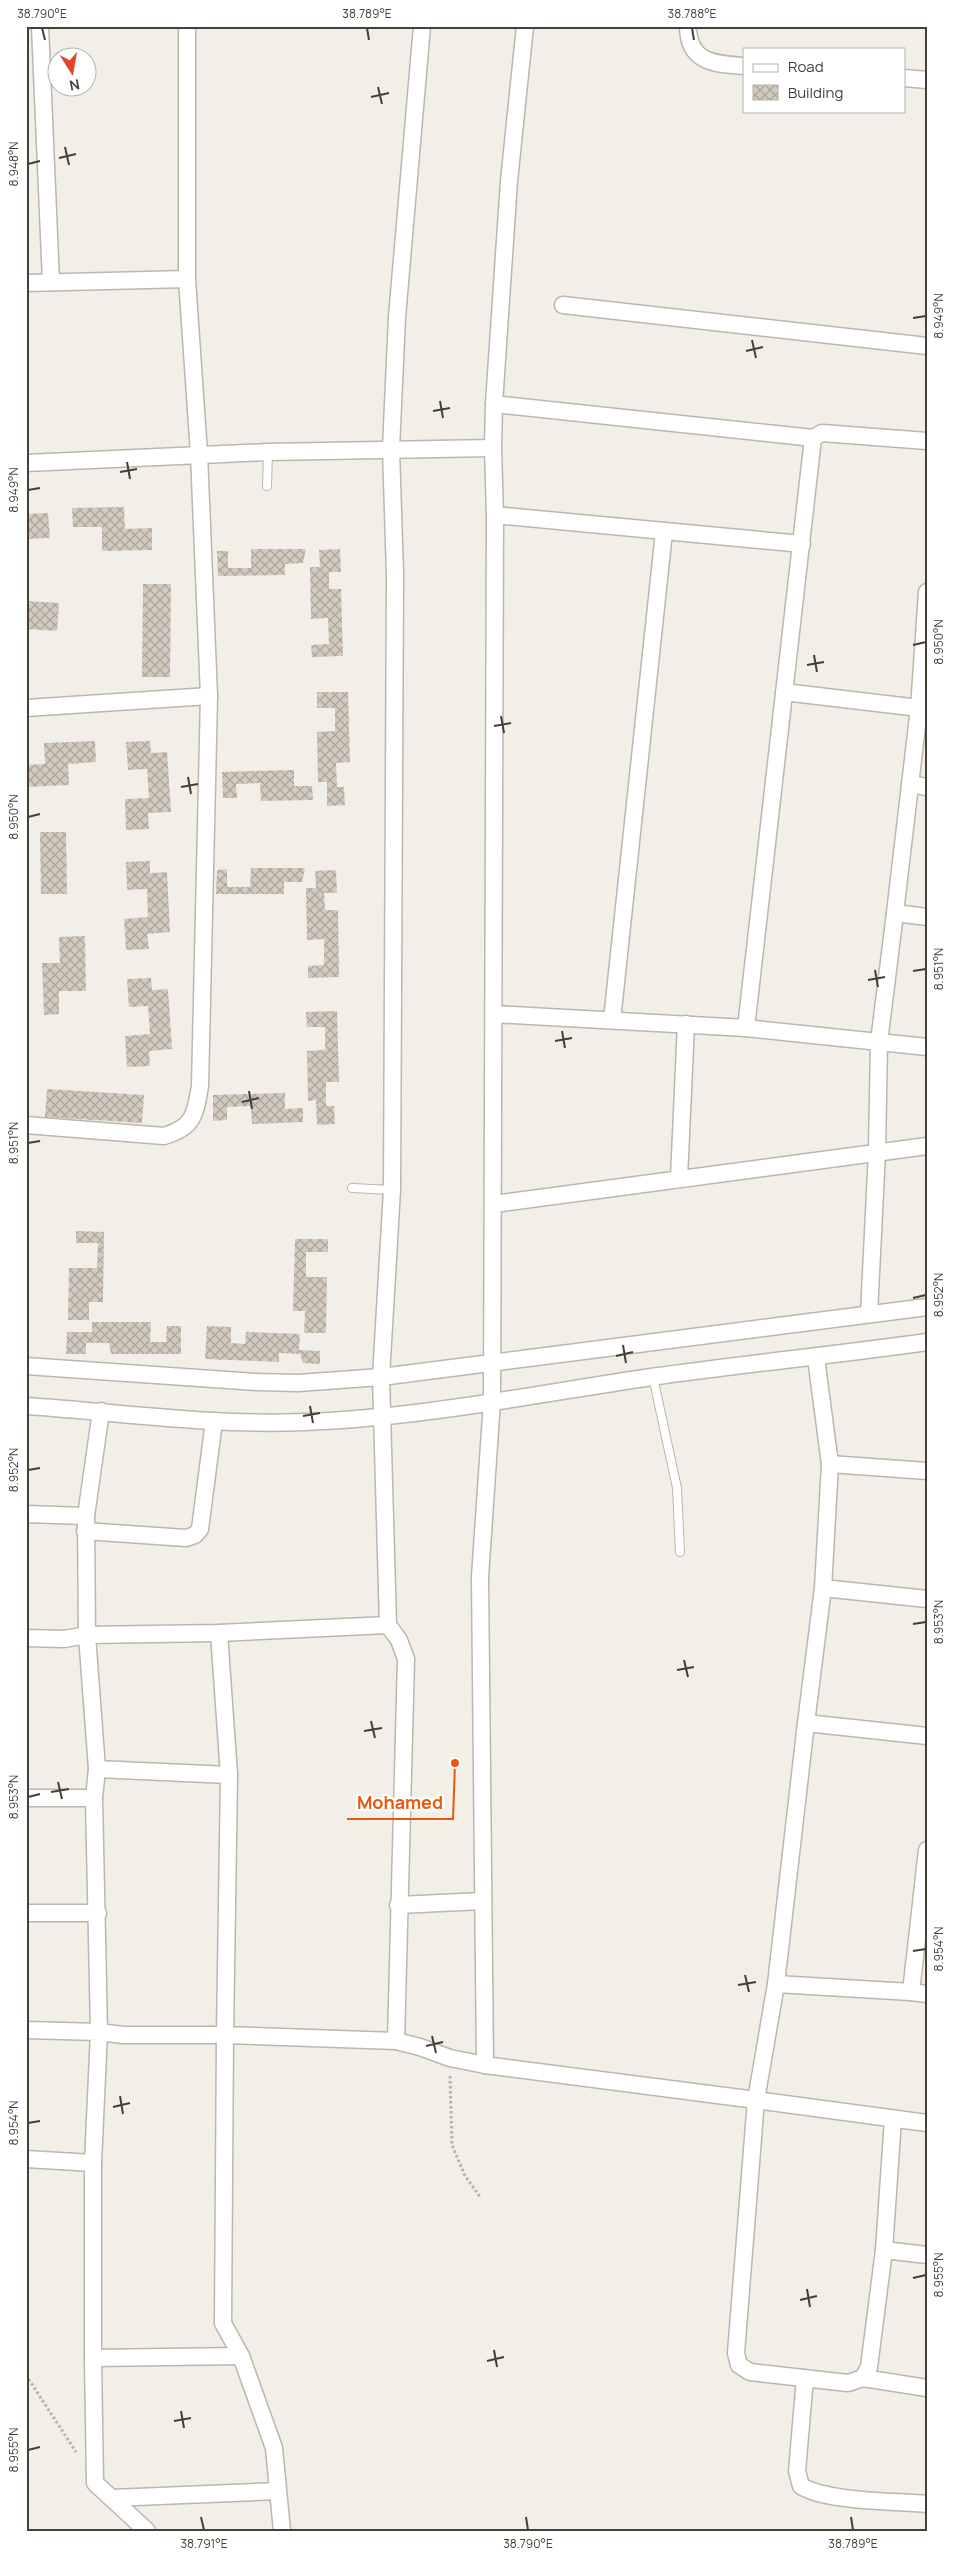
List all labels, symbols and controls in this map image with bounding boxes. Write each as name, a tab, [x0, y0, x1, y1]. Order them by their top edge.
text: 38.790°E	[17, 5, 67, 22]
text: 38.789°E	[342, 5, 392, 22]
text: 38.788°E	[668, 5, 717, 22]
north arrow	[48, 48, 98, 98]
legend	[743, 48, 906, 112]
text: Road	[788, 56, 824, 77]
text: N	[68, 75, 81, 96]
text: Building	[788, 82, 843, 103]
text: 8.948°N	[5, 141, 22, 187]
text: 8.949°N	[930, 293, 947, 339]
text: 8.949°N	[5, 467, 22, 513]
text: 8.950°N	[930, 619, 947, 665]
text: 8.950°N	[5, 794, 22, 840]
text: 8.951°N	[930, 948, 947, 990]
text: 8.951°N	[5, 1122, 22, 1164]
text: 8.952°N	[930, 1273, 947, 1317]
text: 8.952°N	[5, 1448, 22, 1492]
text: 8.953°N	[930, 1600, 947, 1644]
text: 8.953°N	[5, 1775, 22, 1819]
callout: Mohamed	[347, 1786, 453, 1819]
text: Mohamed	[357, 1790, 443, 1814]
text: 8.954°N	[930, 1926, 947, 1972]
text: 8.954°N	[5, 2100, 22, 2146]
text: 8.955°N	[930, 2253, 947, 2297]
text: 8.955°N	[5, 2428, 22, 2472]
text: 38.791°E	[180, 2535, 228, 2552]
text: 38.790°E	[503, 2535, 553, 2552]
text: 38.789°E	[828, 2535, 878, 2552]

